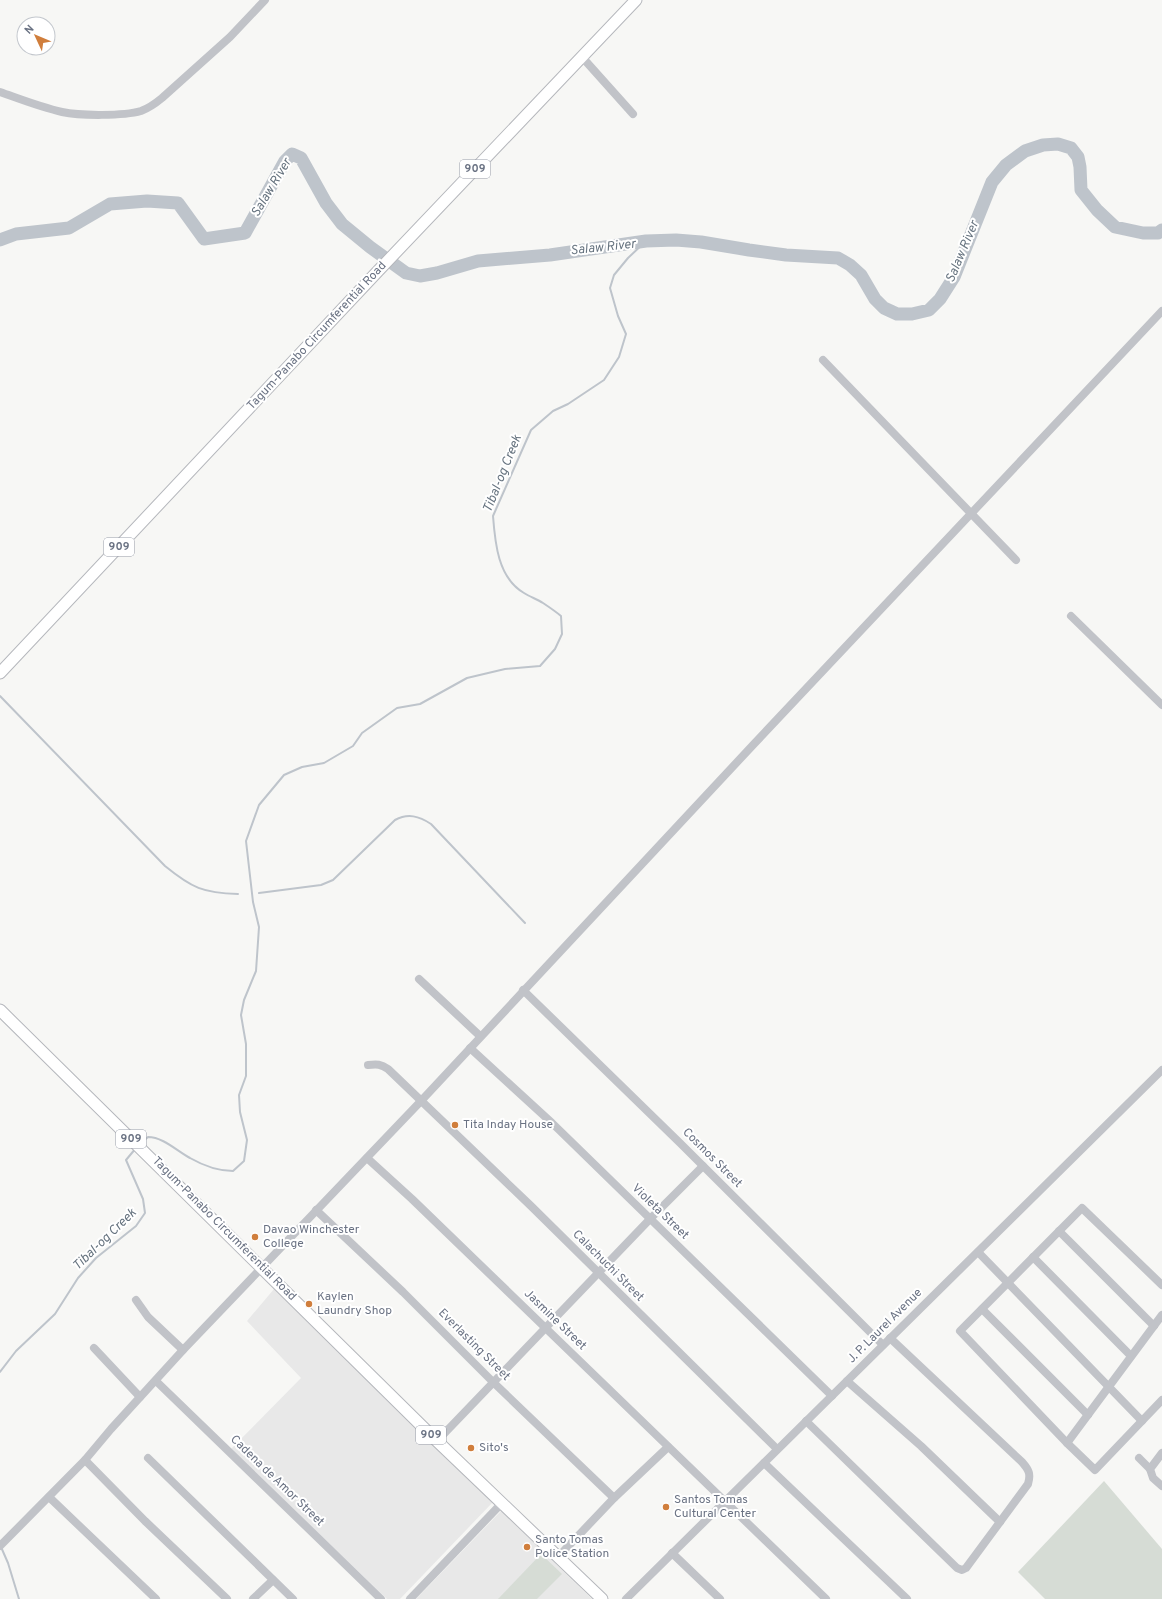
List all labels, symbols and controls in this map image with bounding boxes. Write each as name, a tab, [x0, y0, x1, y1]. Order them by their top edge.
north arrow	[16, 16, 56, 56]
text: N	[22, 22, 37, 37]
water label: Salaw River	[248, 155, 296, 220]
road number: 909	[460, 160, 490, 178]
water label: Salaw River	[943, 218, 984, 285]
water label: Salaw River	[570, 237, 637, 259]
street label: Tagum-Panabo Circumferential Road	[244, 258, 390, 414]
water label: Tibal-og Creek	[480, 432, 526, 515]
road number: 909	[104, 538, 134, 556]
place label: Tita Inday House	[463, 1117, 553, 1133]
marker: Tita Inday House	[450, 1120, 460, 1130]
street label: Cosmos Street	[679, 1125, 745, 1191]
road number: 909	[116, 1130, 146, 1148]
street label: Tagum-Panabo Circumferential Road	[148, 1153, 300, 1305]
street label: Violeta Street	[628, 1181, 692, 1243]
water label: Tibal-og Creek	[70, 1205, 141, 1274]
place label: Davao Winchester College	[263, 1222, 360, 1252]
street label: Calachuchi Street	[569, 1227, 647, 1305]
marker: Davao Winchester College	[250, 1232, 260, 1242]
street label: J. P. Laurel Avenue	[844, 1285, 926, 1367]
street label: Jasmine Street	[520, 1286, 590, 1354]
place label: Kaylen Laundry Shop	[317, 1289, 392, 1319]
marker: Kaylen Laundry Shop	[304, 1299, 314, 1309]
street label: Everlasting Street	[435, 1306, 513, 1384]
road number: 909	[416, 1426, 446, 1444]
street label: Cadena de Amor Street	[227, 1432, 327, 1530]
place label: Sito's	[479, 1440, 509, 1456]
marker: Sito's	[466, 1443, 476, 1453]
place label: Santos Tomas Cultural Center	[674, 1492, 756, 1522]
marker: Santos Tomas Cultural Center	[661, 1502, 671, 1512]
place label: Santo Tomas Police Station	[535, 1532, 609, 1562]
marker: Santo Tomas Police Station	[522, 1542, 532, 1552]

